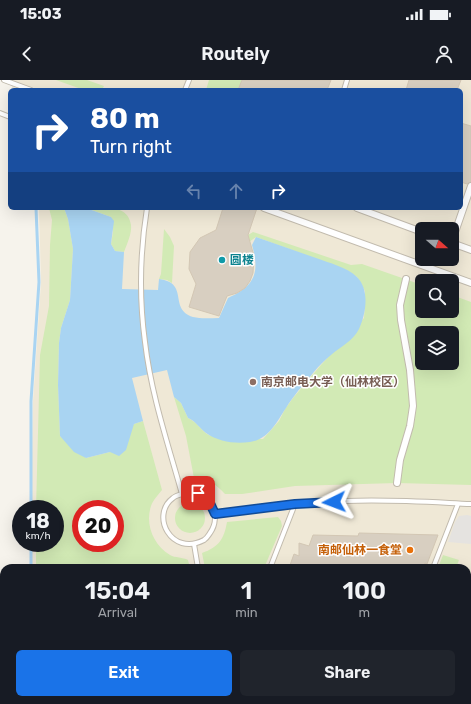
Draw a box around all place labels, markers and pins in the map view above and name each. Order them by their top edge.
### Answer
place label: 圆楼 [230,253,254,267]
marker: 圆楼 [217,255,227,265]
place label: 南京邮电大学（仙林校区） [261,375,405,389]
marker: 南京邮电大学（仙林校区） [248,377,258,387]
pin [181,476,215,510]
place label: 南邮仙林一食堂 [318,543,402,557]
marker: 南邮仙林一食堂 [405,545,415,555]

